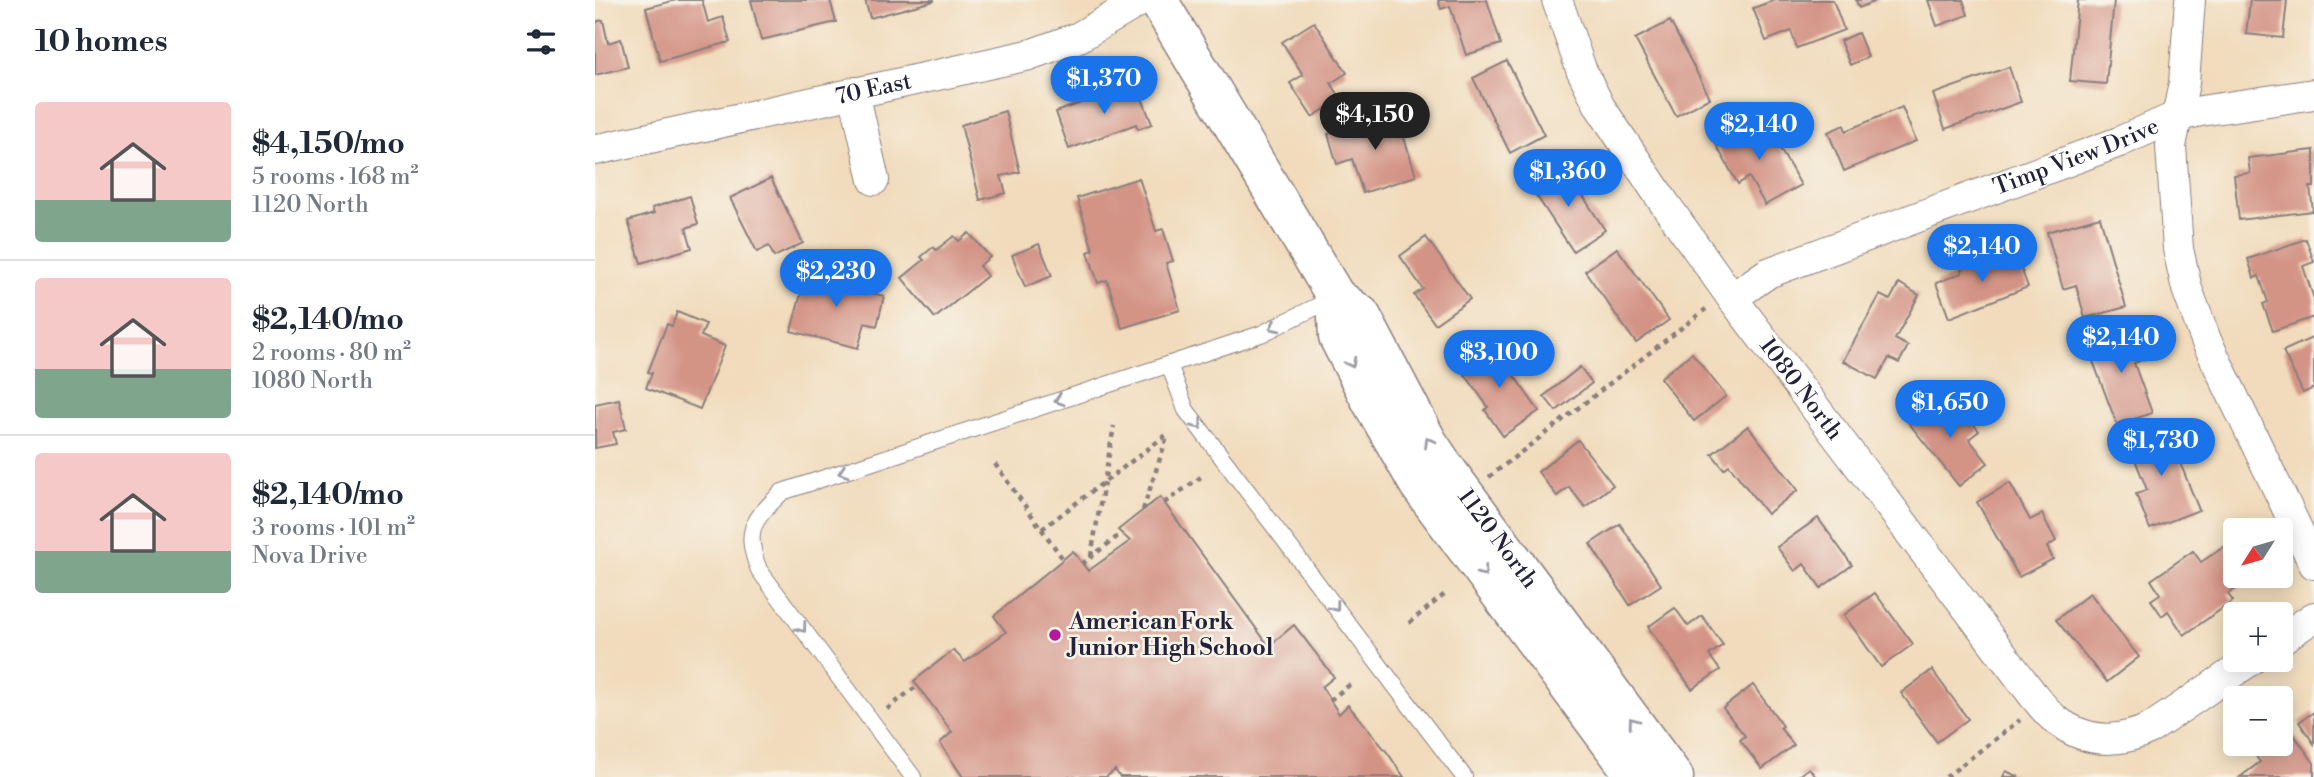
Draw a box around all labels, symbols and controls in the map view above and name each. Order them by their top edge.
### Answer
text: 10 homes [35,23,168,61]
icon: filters [522,23,560,61]
pin: $1,370 [1047,57,1161,116]
text: $1,370 [1067,65,1141,93]
street label: 70 East [833,67,914,111]
pin: $4,150 [1318,92,1432,152]
text: $4,150 [1336,101,1414,129]
pin: $2,140 [1702,102,1816,162]
text: $2,140 [1720,111,1798,139]
street label: Timp View Drive [1989,112,2163,202]
text: $4,150/mo [252,125,405,163]
icon: home [91,130,175,214]
pin: $1,360 [1511,150,1625,209]
text: $1,360 [1529,158,1607,186]
text: 5 rooms · 168 m² [252,163,419,191]
text: 1120 North [252,191,369,219]
pin: $2,140 [1925,224,2039,284]
text: $2,140 [1943,233,2021,261]
pin: $2,230 [779,250,893,309]
text: $2,230 [796,258,876,286]
text: $2,140/mo [252,301,404,339]
icon: home [91,306,175,390]
pin: $2,140 [2064,316,2178,375]
one-way arrow [1269,319,1281,333]
text: $2,140 [2082,324,2160,352]
pin: $3,100 [1442,330,1556,390]
street label: 1080 North [1753,332,1849,446]
text: 2 rooms · 80 m² [252,339,411,367]
text: $3,100 [1460,339,1538,367]
one-way arrow [1342,355,1356,368]
text: 1080 North [252,367,373,395]
pin: $1,650 [1893,380,2007,440]
text: $1,650 [1911,389,1989,417]
one-way arrow [1053,392,1066,406]
one-way arrow [1189,417,1202,430]
pin: $1,730 [2104,419,2218,478]
text: $1,730 [2123,427,2199,455]
one-way arrow [1425,437,1438,450]
one-way arrow [837,463,849,478]
text: $2,140/mo [252,476,404,514]
icon: home [91,481,175,565]
street label: 1120 North [1452,484,1544,594]
text: 3 rooms · 101 m² [252,514,415,542]
north arrow [2223,518,2293,588]
map controls [2223,518,2293,756]
text: Nova Drive [252,542,368,570]
one-way arrow [1475,564,1487,576]
one-way arrow [1327,599,1339,611]
button: + [2223,602,2293,672]
place label: American Fork Junior High School [1066,608,1274,662]
one-way arrow [794,620,806,633]
marker: American Fork Junior High School [1047,627,1063,643]
button: − [2223,686,2293,756]
one-way arrow [1629,717,1641,730]

